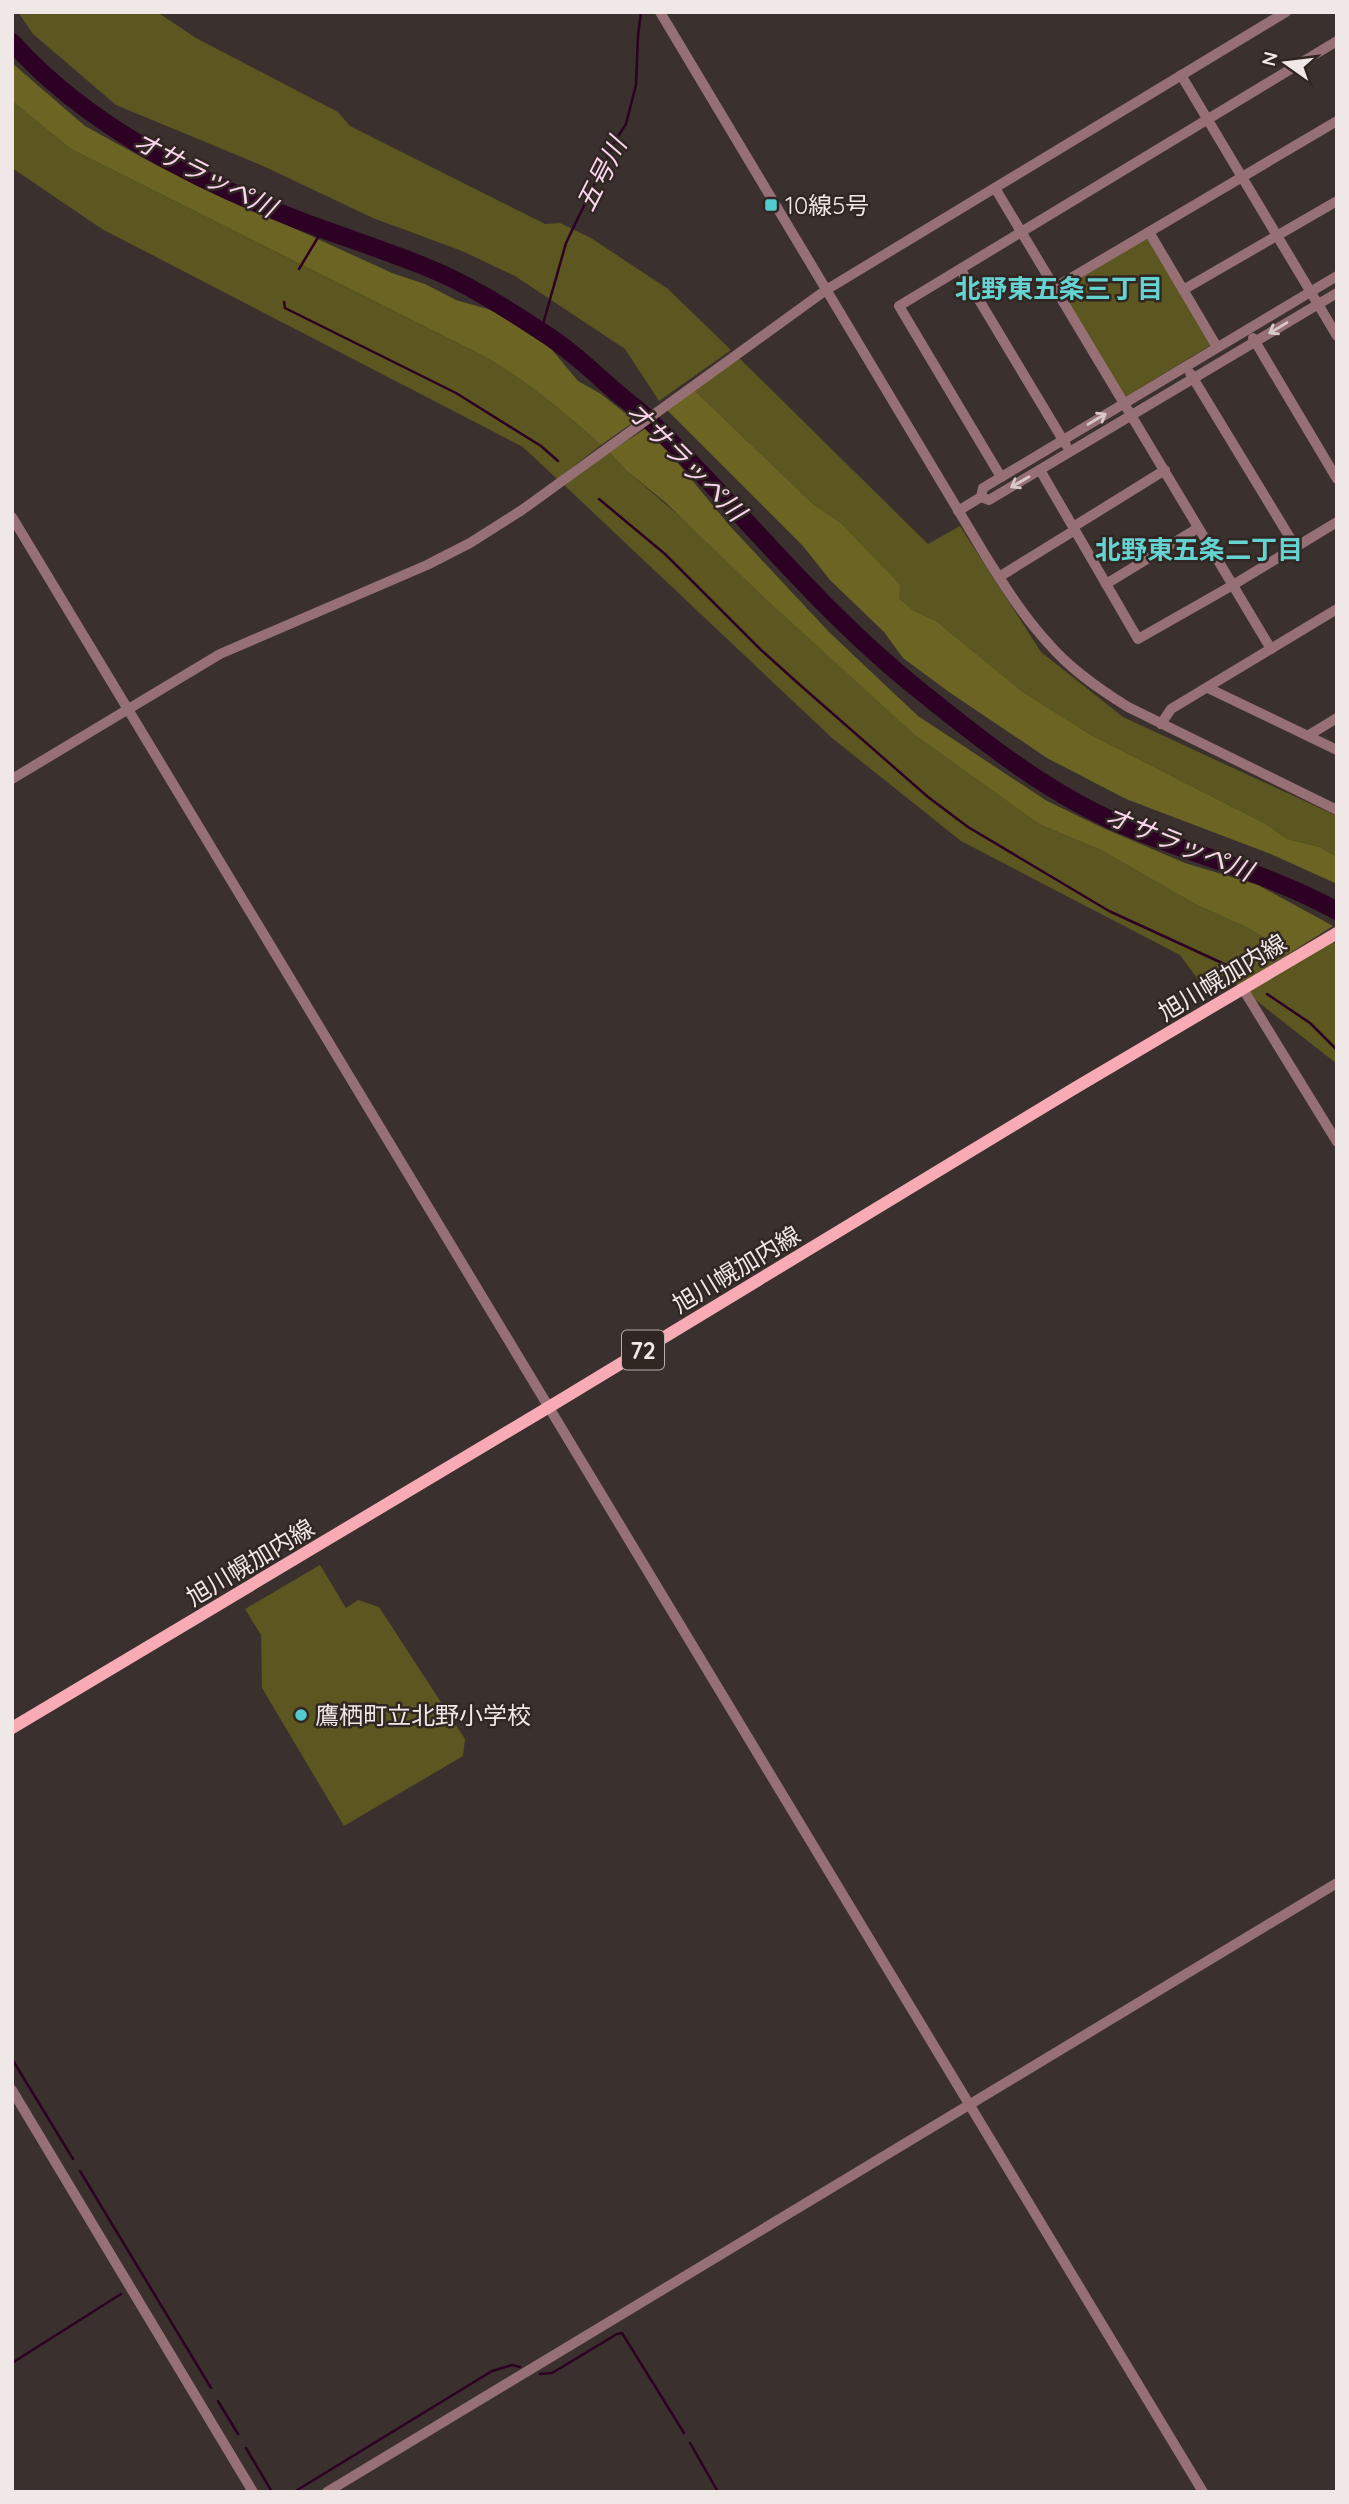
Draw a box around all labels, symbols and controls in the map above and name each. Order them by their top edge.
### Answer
north arrow [1251,28,1321,98]
text: N [1256,49,1283,69]
water label: オサラッペ川 [128,124,285,225]
water label: 五号川 [569,129,635,216]
place label: 10線5号 [785,190,869,220]
marker: 10線5号 [763,197,779,213]
district label: 北野東五条三丁目 [955,272,1163,305]
one-way arrow [1269,321,1289,335]
water label: オサラッペ川 [619,394,755,530]
one-way arrow [1086,412,1106,426]
one-way arrow [1010,475,1030,489]
district label: 北野東五条二丁目 [1095,533,1303,566]
water label: オサラッペ川 [1100,798,1260,889]
street label: 旭川幌加内線 [1153,927,1291,1027]
street label: 旭川幌加内線 [667,1219,805,1319]
road number: 72 [622,1330,664,1370]
street label: 旭川幌加内線 [181,1512,319,1612]
place label: 鷹栖町立北野小学校 [315,1700,531,1730]
marker: 鷹栖町立北野小学校 [293,1707,309,1723]

